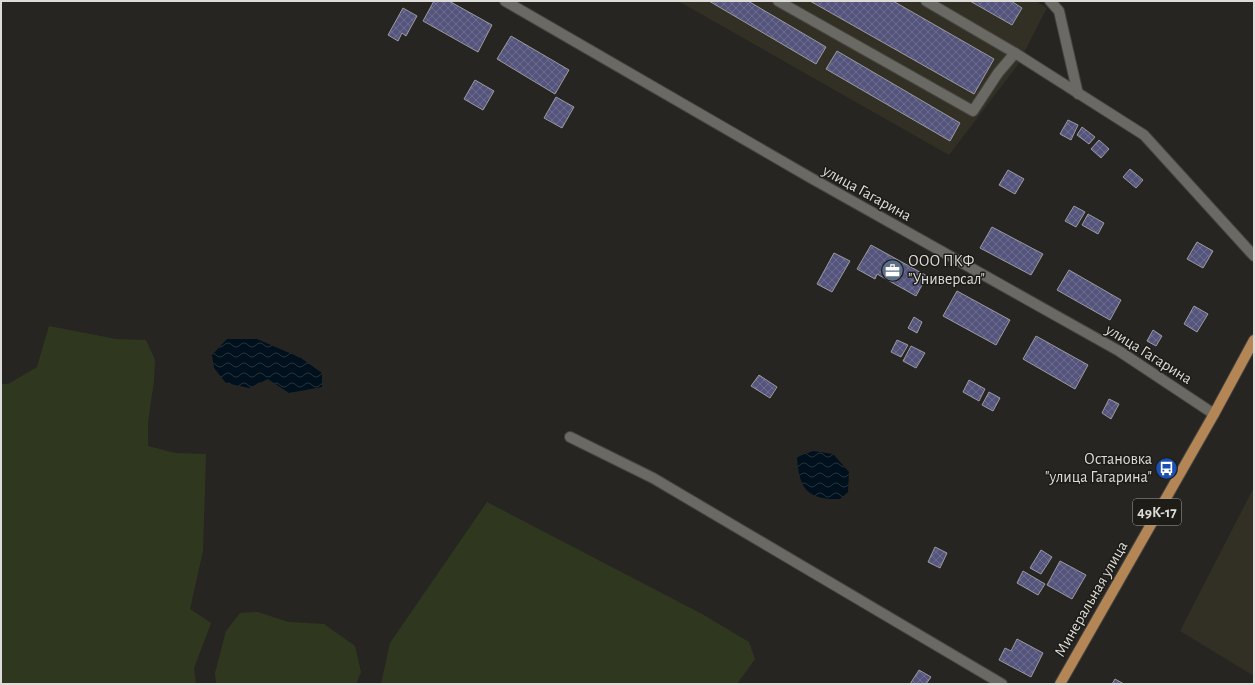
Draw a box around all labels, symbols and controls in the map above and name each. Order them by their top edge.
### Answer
street label: улица Гагарина [819,162,914,225]
place label: ООО ПКФ "Универсал" [908,253,985,287]
office icon: ООО ПКФ "Универсал" [880,257,906,283]
street label: улица Гагарина [1102,321,1195,388]
place label: Остановка "улица Гагарина" [1045,451,1152,486]
bus stop icon: Остановка "улица Гагарина" [1154,455,1180,481]
road number: 49К-17 [1133,499,1181,525]
street label: Минеральная улица [1051,539,1131,660]

